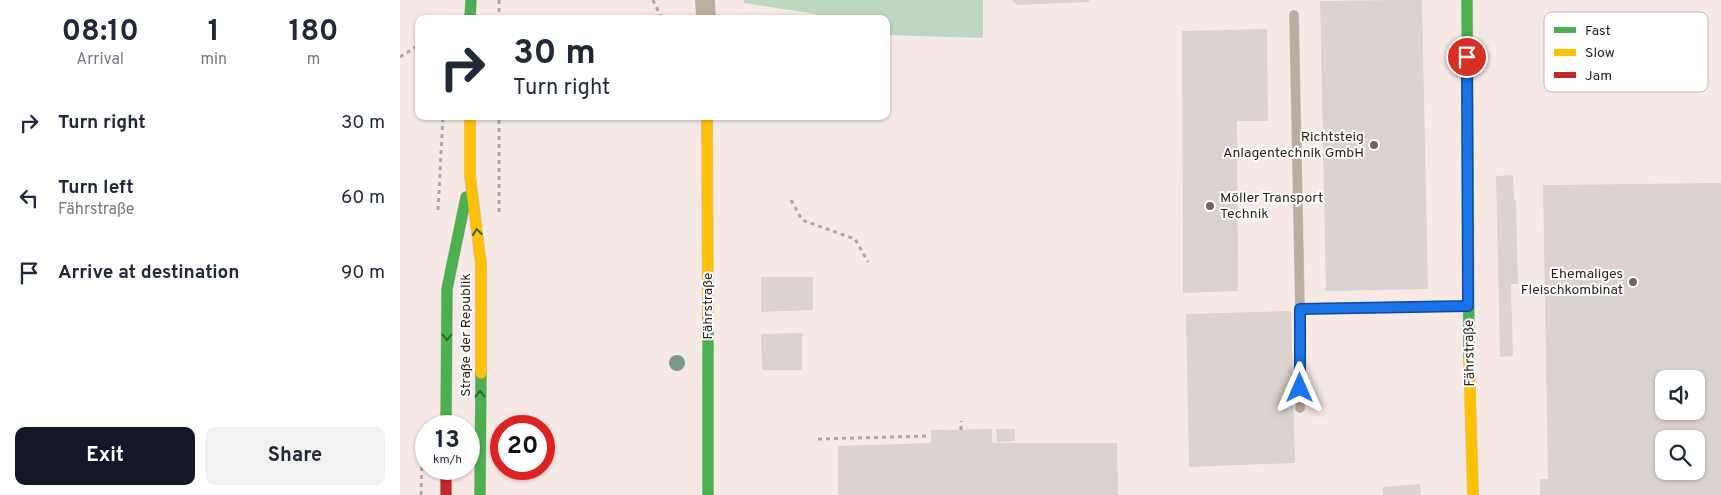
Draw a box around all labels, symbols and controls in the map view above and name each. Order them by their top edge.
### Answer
legend [1544,12,1708,92]
text: 08:10 [61,14,139,51]
text: 1 [208,14,220,51]
text: 180 [288,14,339,51]
text: Fast [1585,23,1611,40]
text: 30 m [513,32,596,76]
icon: right [430,35,495,100]
pin [1446,36,1488,78]
icon: arrive [1453,43,1481,71]
text: Slow [1585,45,1615,62]
text: Arrival [76,50,124,70]
text: min [200,50,227,70]
text: m [307,50,320,70]
text: Jam [1585,68,1612,85]
text: Turn right [513,75,610,102]
icon: right [15,109,43,137]
text: Turn right [58,111,146,135]
text: 30 m [341,111,385,135]
place label: Richtsteig Anlagentechnik GmbH [1223,129,1364,162]
marker: Richtsteig Anlagentechnik GmbH [1368,139,1380,151]
text: Turn left [58,176,134,200]
icon: left [15,184,43,212]
text: 60 m [341,186,385,210]
place label: Möller Transport Technik [1220,190,1323,223]
text: Fährstraße [58,200,134,220]
marker: Möller Transport Technik [1204,200,1216,212]
one-way arrow [472,227,483,235]
icon: arrive [15,259,43,287]
text: Arrive at destination [58,261,239,285]
text: 90 m [341,261,385,285]
place label: Ehemaliges Fleischkombinat [1521,266,1623,299]
street label: Straße der Republik [458,273,475,397]
street label: Fährstraße [700,273,717,339]
marker: Ehemaliges Fleischkombinat [1627,276,1639,288]
street label: Fährstraße [1461,319,1479,387]
one-way arrow [442,334,452,342]
position arrow [1273,361,1325,413]
map controls [1655,370,1705,480]
button: sound [1655,370,1705,420]
one-way arrow [475,390,486,398]
speed limit sign: 20 [490,415,555,480]
text: 13 [435,425,460,457]
button: Exit [15,427,195,485]
button: Share [205,427,385,485]
button: search [1655,430,1705,480]
text: km/h [433,452,462,468]

